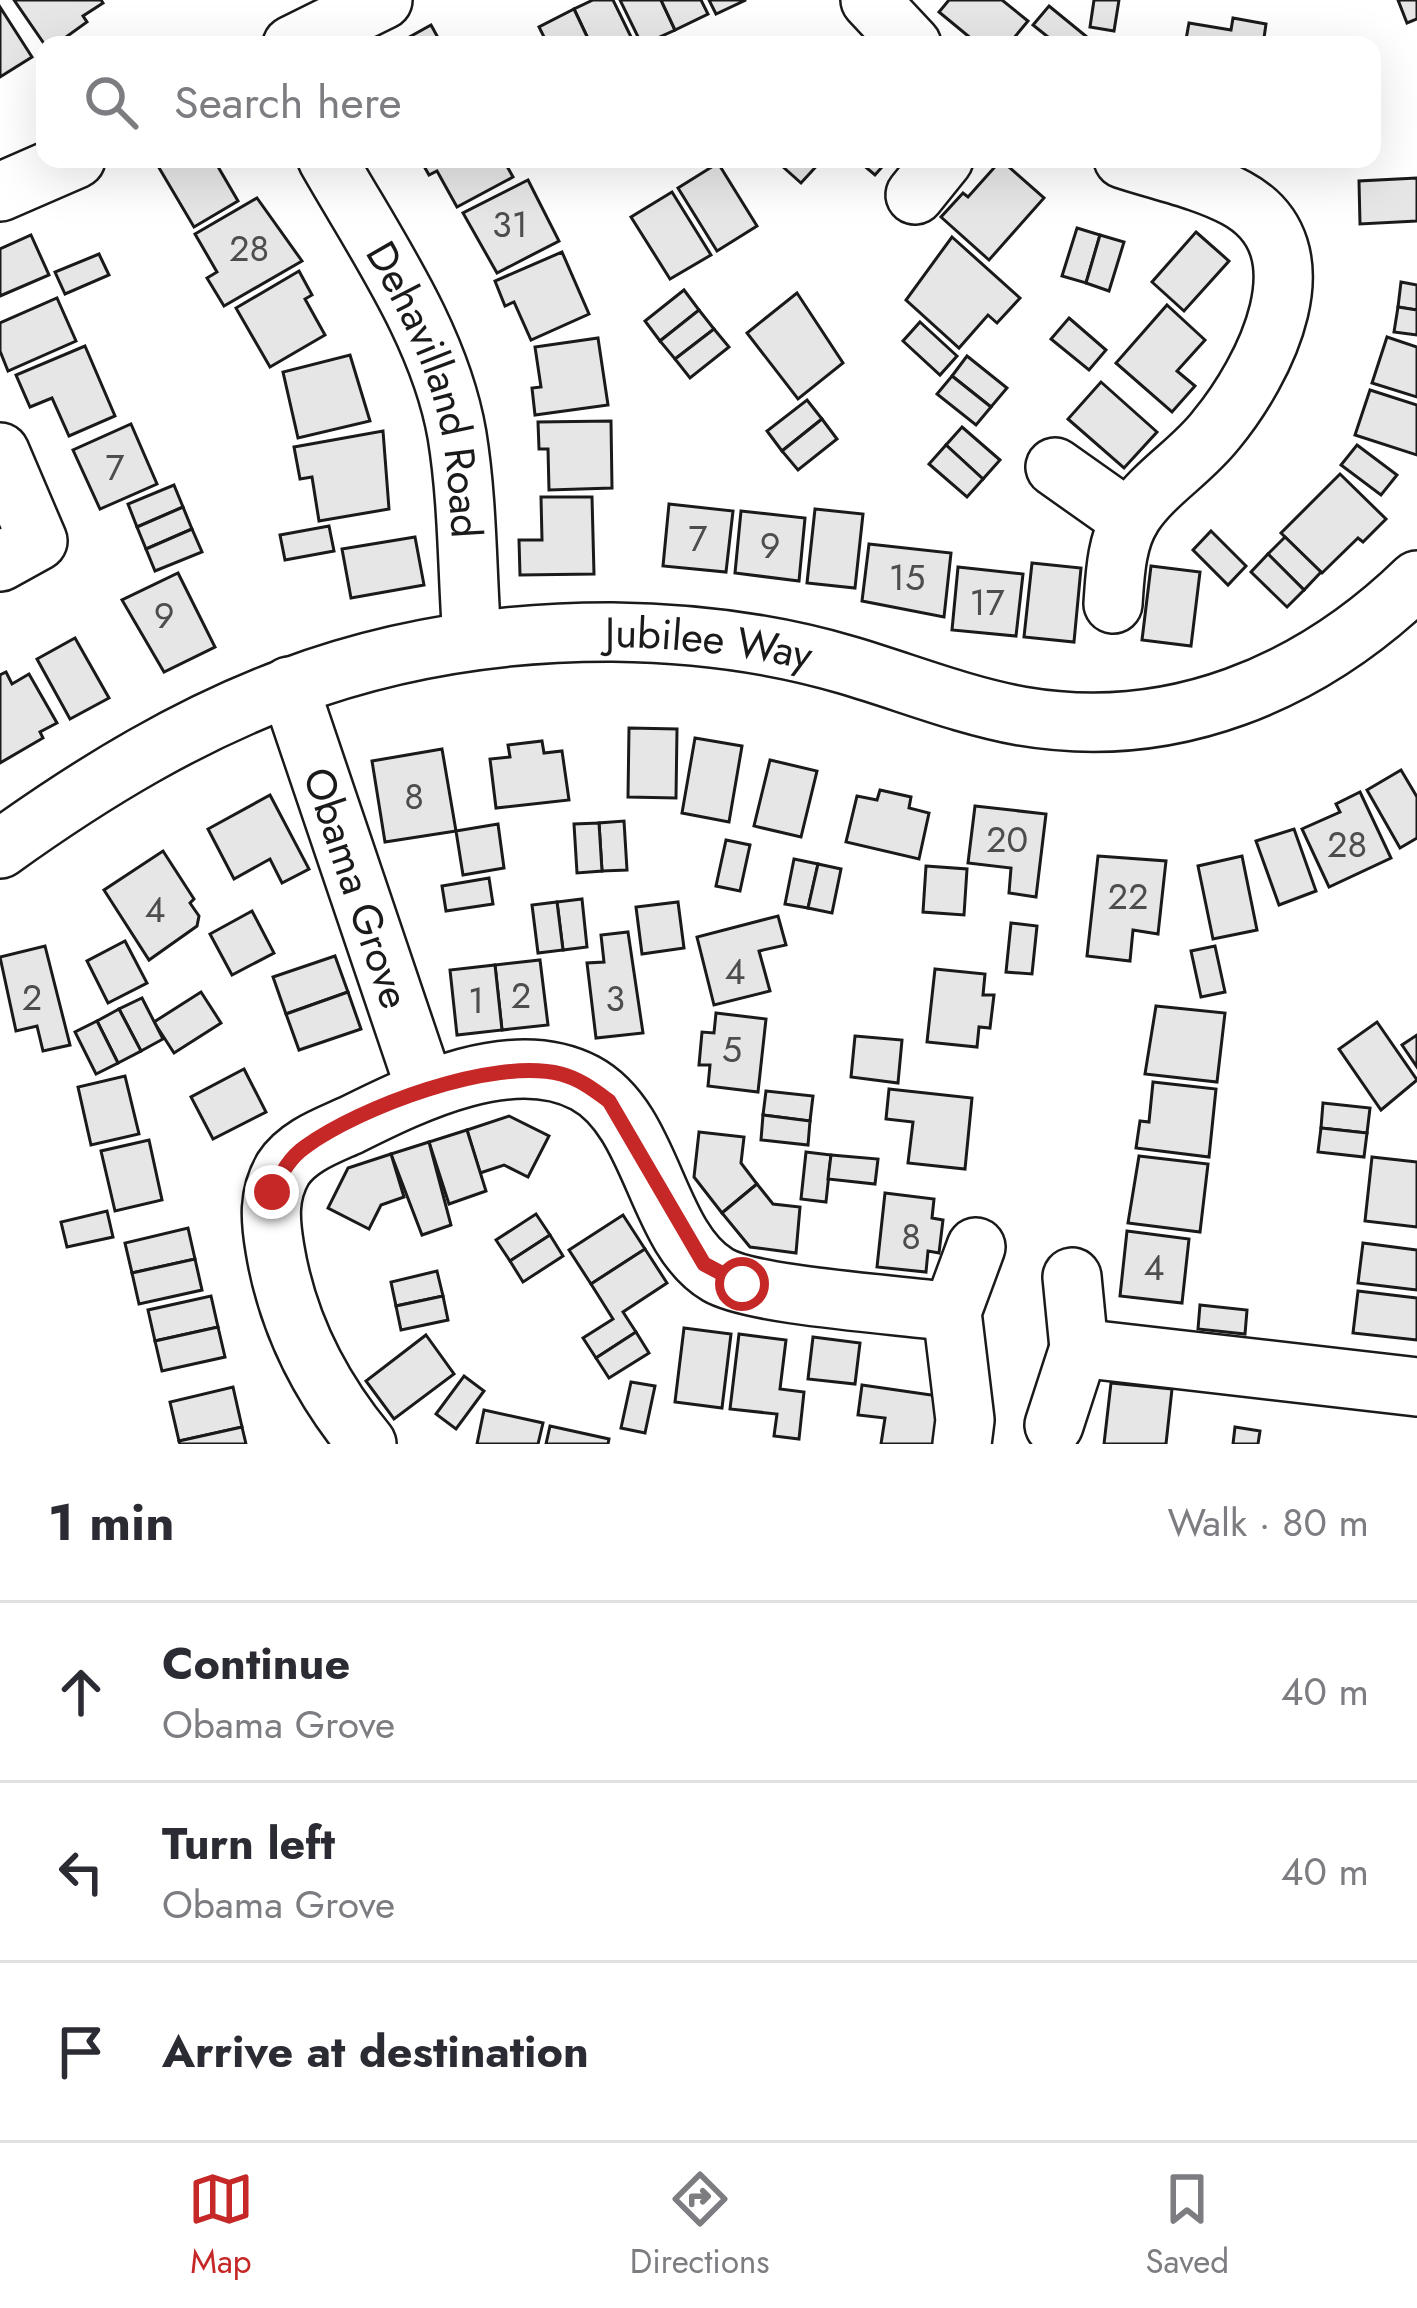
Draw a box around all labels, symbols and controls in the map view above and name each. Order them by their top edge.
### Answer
search box [36,36,1381,168]
icon: search [78,69,144,135]
text: Search here [174,70,402,135]
house number: 31 [492,198,528,250]
house number: 28 [229,222,269,274]
street label: Dehavilland Road [351,230,497,540]
house number: 7 [106,441,125,493]
house number: 7 [689,512,708,564]
house number: 9 [760,519,780,571]
house number: 15 [889,551,925,603]
house number: 17 [969,576,1005,628]
house number: 9 [154,589,174,641]
street label: Jubilee Way [600,601,819,685]
street label: Obama Grove [288,759,426,1016]
house number: 8 [404,770,424,822]
house number: 20 [986,813,1028,865]
house number: 28 [1327,818,1367,870]
house number: 22 [1108,870,1148,922]
house number: 4 [145,883,166,935]
house number: 4 [725,945,746,997]
house number: 2 [511,969,531,1021]
house number: 2 [22,971,42,1023]
house number: 3 [605,972,625,1024]
house number: 1 [468,974,484,1026]
house number: 5 [722,1023,742,1075]
route end [245,1165,299,1219]
house number: 8 [901,1210,921,1262]
house number: 4 [1144,1241,1165,1293]
route start [715,1257,769,1311]
text: 1 min [48,1485,174,1559]
text: Walk · 80 m [1167,1494,1369,1551]
text: Continue [162,1631,350,1696]
icon: ahead [48,1659,114,1725]
text: 40 m [1281,1663,1369,1720]
text: Obama Grove [162,1696,395,1753]
text: Turn left [162,1811,335,1876]
icon: left [48,1839,114,1905]
text: 40 m [1281,1843,1369,1900]
text: Obama Grove [162,1876,395,1933]
icon: arrive [48,2019,114,2085]
text: Arrive at destination [162,2019,589,2084]
tab: Map [188,2166,254,2285]
tab: Directions [630,2166,770,2285]
tab: Saved [1145,2166,1229,2285]

